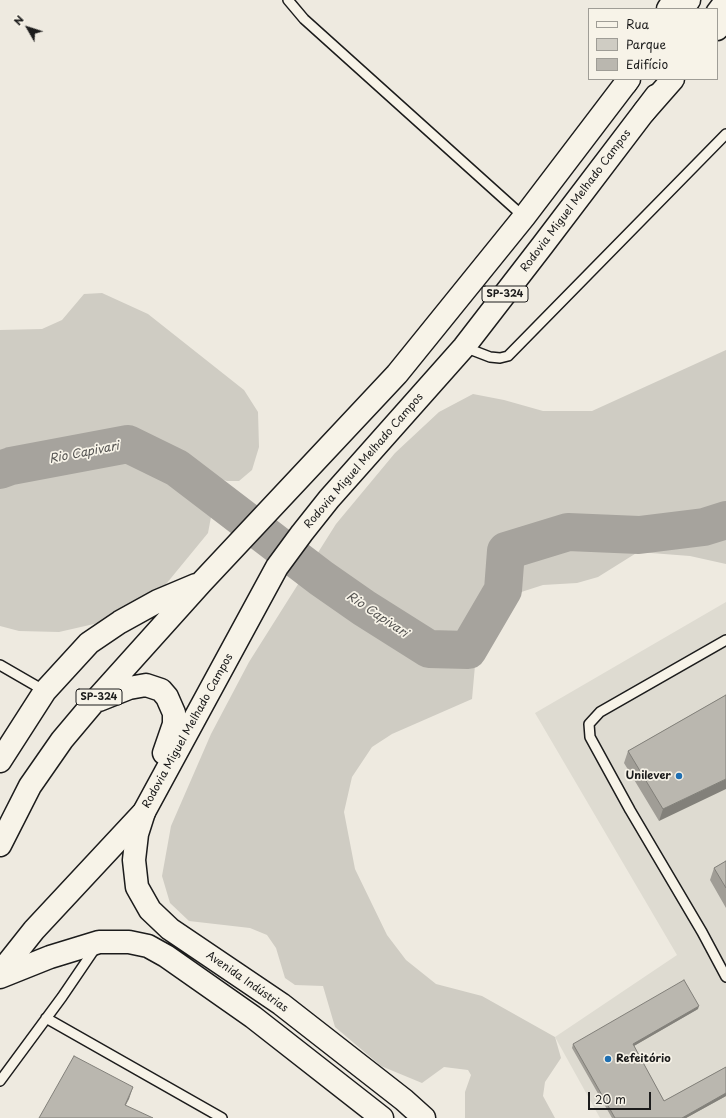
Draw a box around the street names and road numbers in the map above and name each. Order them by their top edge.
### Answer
street label: Rodovia Miguel Melhado Campos [518,127,634,275]
road number: SP-324 [482,286,528,302]
street label: Rodovia Miguel Melhado Campos [302,391,426,531]
street label: Rodovia Miguel Melhado Campos [140,651,236,811]
road number: SP-324 [76,689,122,705]
street label: Avenida Indústrias [204,949,290,1015]

